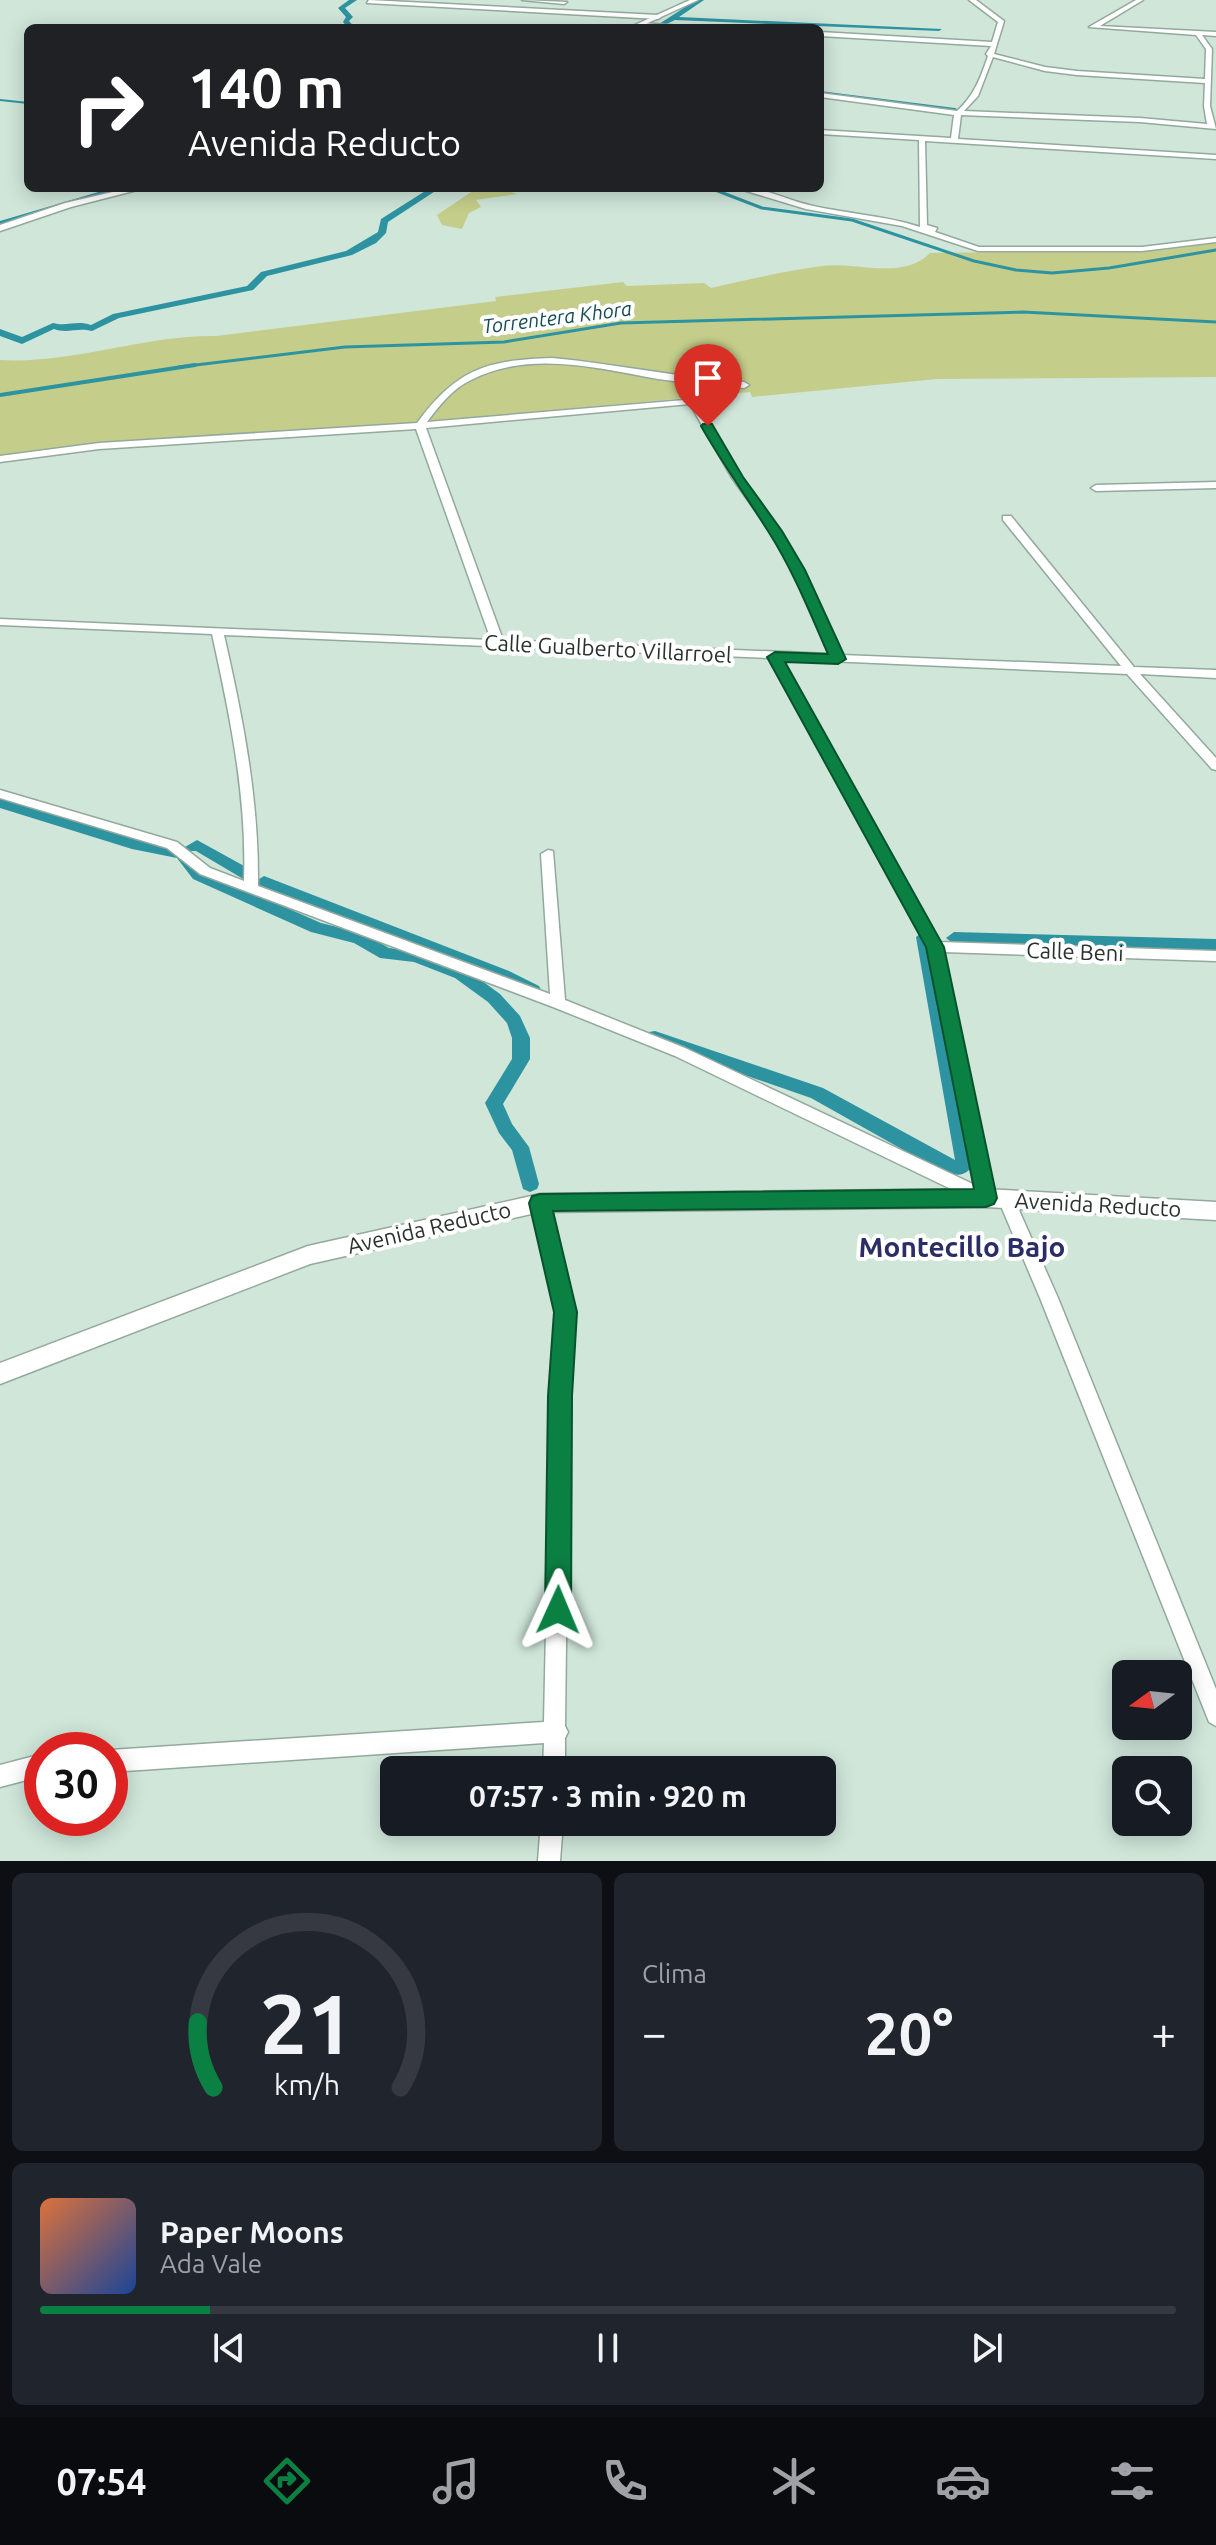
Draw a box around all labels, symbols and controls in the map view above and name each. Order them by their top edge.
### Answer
icon: right [56,56,160,160]
text: 140 m [188,56,344,119]
text: Avenida Reducto [188,122,461,163]
water label: Torrentera Khora [481,296,633,338]
pin [674,344,742,426]
icon: arrive [686,356,730,400]
street label: Calle Gualberto Villarroel [484,629,733,667]
street label: Calle Beni [1026,937,1124,965]
street label: Avenida Reducto [1014,1187,1182,1221]
street label: Avenida Reducto [345,1196,513,1258]
district label: Montecillo Bajo [859,1231,1065,1262]
position arrow [516,1568,600,1652]
north arrow [1112,1660,1192,1740]
map controls [1112,1660,1192,1836]
speed limit sign: 30 [24,1732,128,1836]
button: search [1112,1756,1192,1836]
text: 07:57 · 3 min · 920 m [469,1779,747,1813]
text: Clima [642,1959,707,1988]
text: 21 [260,1976,354,2070]
text: 20° [865,1999,953,2066]
text: − [642,2008,667,2057]
text: + [1151,2008,1176,2057]
text: km/h [274,2068,340,2100]
text: Paper Moons [160,2215,344,2249]
text: Ada Vale [160,2249,262,2278]
icon: previous [207,2326,251,2370]
icon: pause [586,2326,630,2370]
icon: next [965,2326,1009,2370]
icon: directions [259,2453,315,2509]
icon: music [428,2453,484,2509]
icon: phone [597,2453,653,2509]
icon: climate [766,2453,822,2509]
icon: car [935,2453,991,2509]
icon: filters [1104,2453,1160,2509]
text: 07:54 [56,2461,147,2502]

